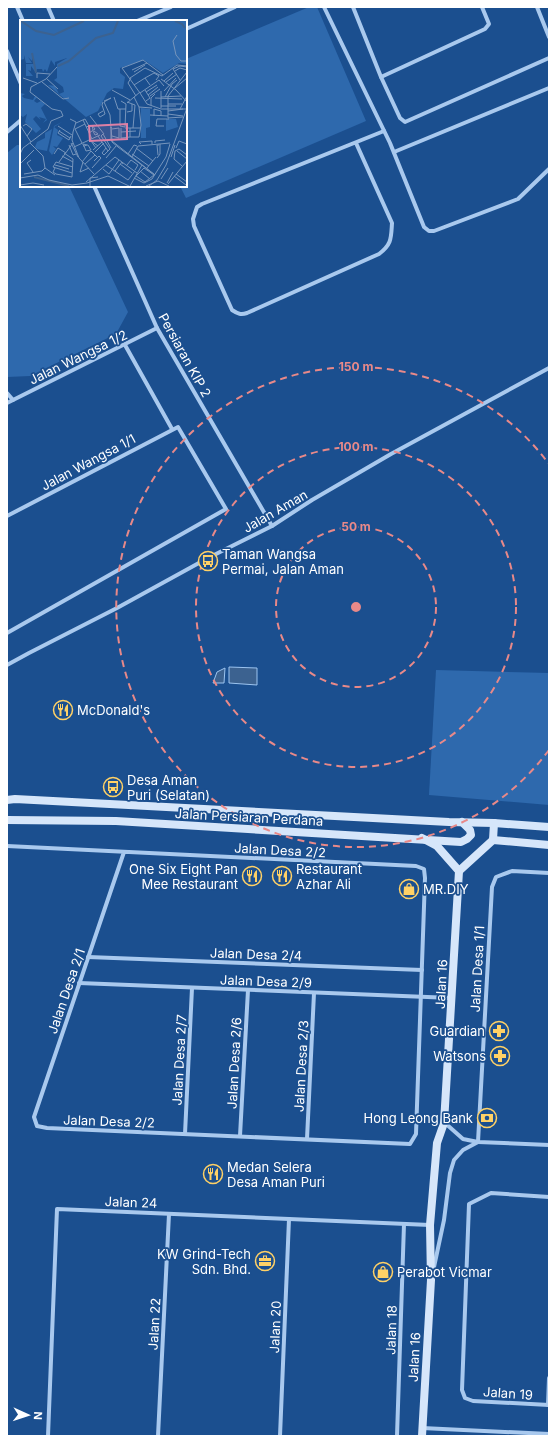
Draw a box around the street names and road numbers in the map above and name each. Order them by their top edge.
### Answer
street label: Persiaran KIP 2 [155,310,215,400]
street label: Jalan Wangsa 1/2 [26,326,130,388]
street label: Jalan Wangsa 1/1 [38,430,138,494]
street label: Jalan Aman [240,486,310,536]
street label: Jalan Persiaran Perdana [174,805,324,829]
street label: Jalan Desa 2/2 [234,840,326,860]
street label: Jalan Desa 1/1 [467,925,487,1013]
street label: Jalan Desa 2/4 [210,944,302,964]
street label: Jalan Desa 2/1 [44,946,88,1036]
street label: Jalan 16 [432,959,450,1009]
street label: Jalan Desa 2/9 [220,971,312,991]
street label: Jalan Desa 2/7 [169,1014,189,1106]
street label: Jalan Desa 2/6 [224,1017,244,1109]
street label: Jalan Desa 2/3 [291,1020,311,1112]
street label: Jalan Desa 2/2 [63,1111,155,1131]
street label: Jalan 24 [104,1193,158,1211]
street label: Jalan 22 [145,1297,163,1351]
street label: Jalan 20 [266,1300,284,1354]
street label: Jalan 18 [382,1305,400,1355]
street label: Jalan 16 [405,1332,423,1382]
street label: Jalan 19 [483,1383,533,1403]

